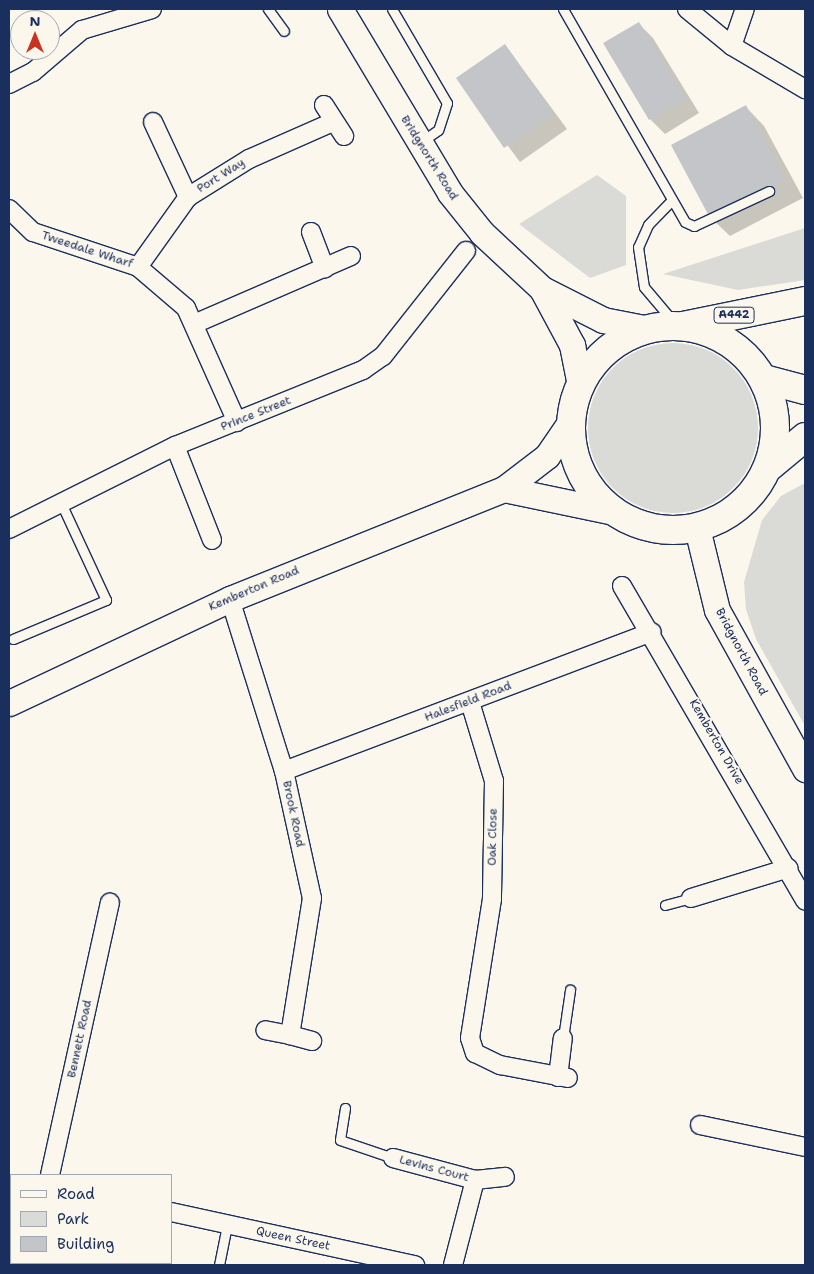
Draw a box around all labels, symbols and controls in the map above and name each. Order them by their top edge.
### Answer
north arrow [10,10,60,60]
text: N [29,12,41,30]
street label: Bridgnorth Road [397,113,461,203]
street label: Port Way [194,156,248,196]
street label: Tweedale Wharf [40,228,134,272]
road number: A442 [713,306,755,324]
street label: Prince Street [219,393,293,435]
street label: Kemberton Road [207,563,301,615]
street label: Bridgnorth Road [712,606,770,698]
street label: Halesfield Road [423,679,513,725]
street label: Kemberton Drive [686,697,746,787]
street label: Brook Road [279,779,307,849]
street label: Oak Close [485,808,501,866]
street label: Bennett Road [65,999,95,1079]
street label: Levins Court [398,1153,470,1185]
legend [10,1174,172,1264]
text: Road [57,1184,95,1204]
text: Park [57,1209,89,1229]
street label: Queen Street [255,1224,331,1254]
text: Building [57,1234,114,1254]

